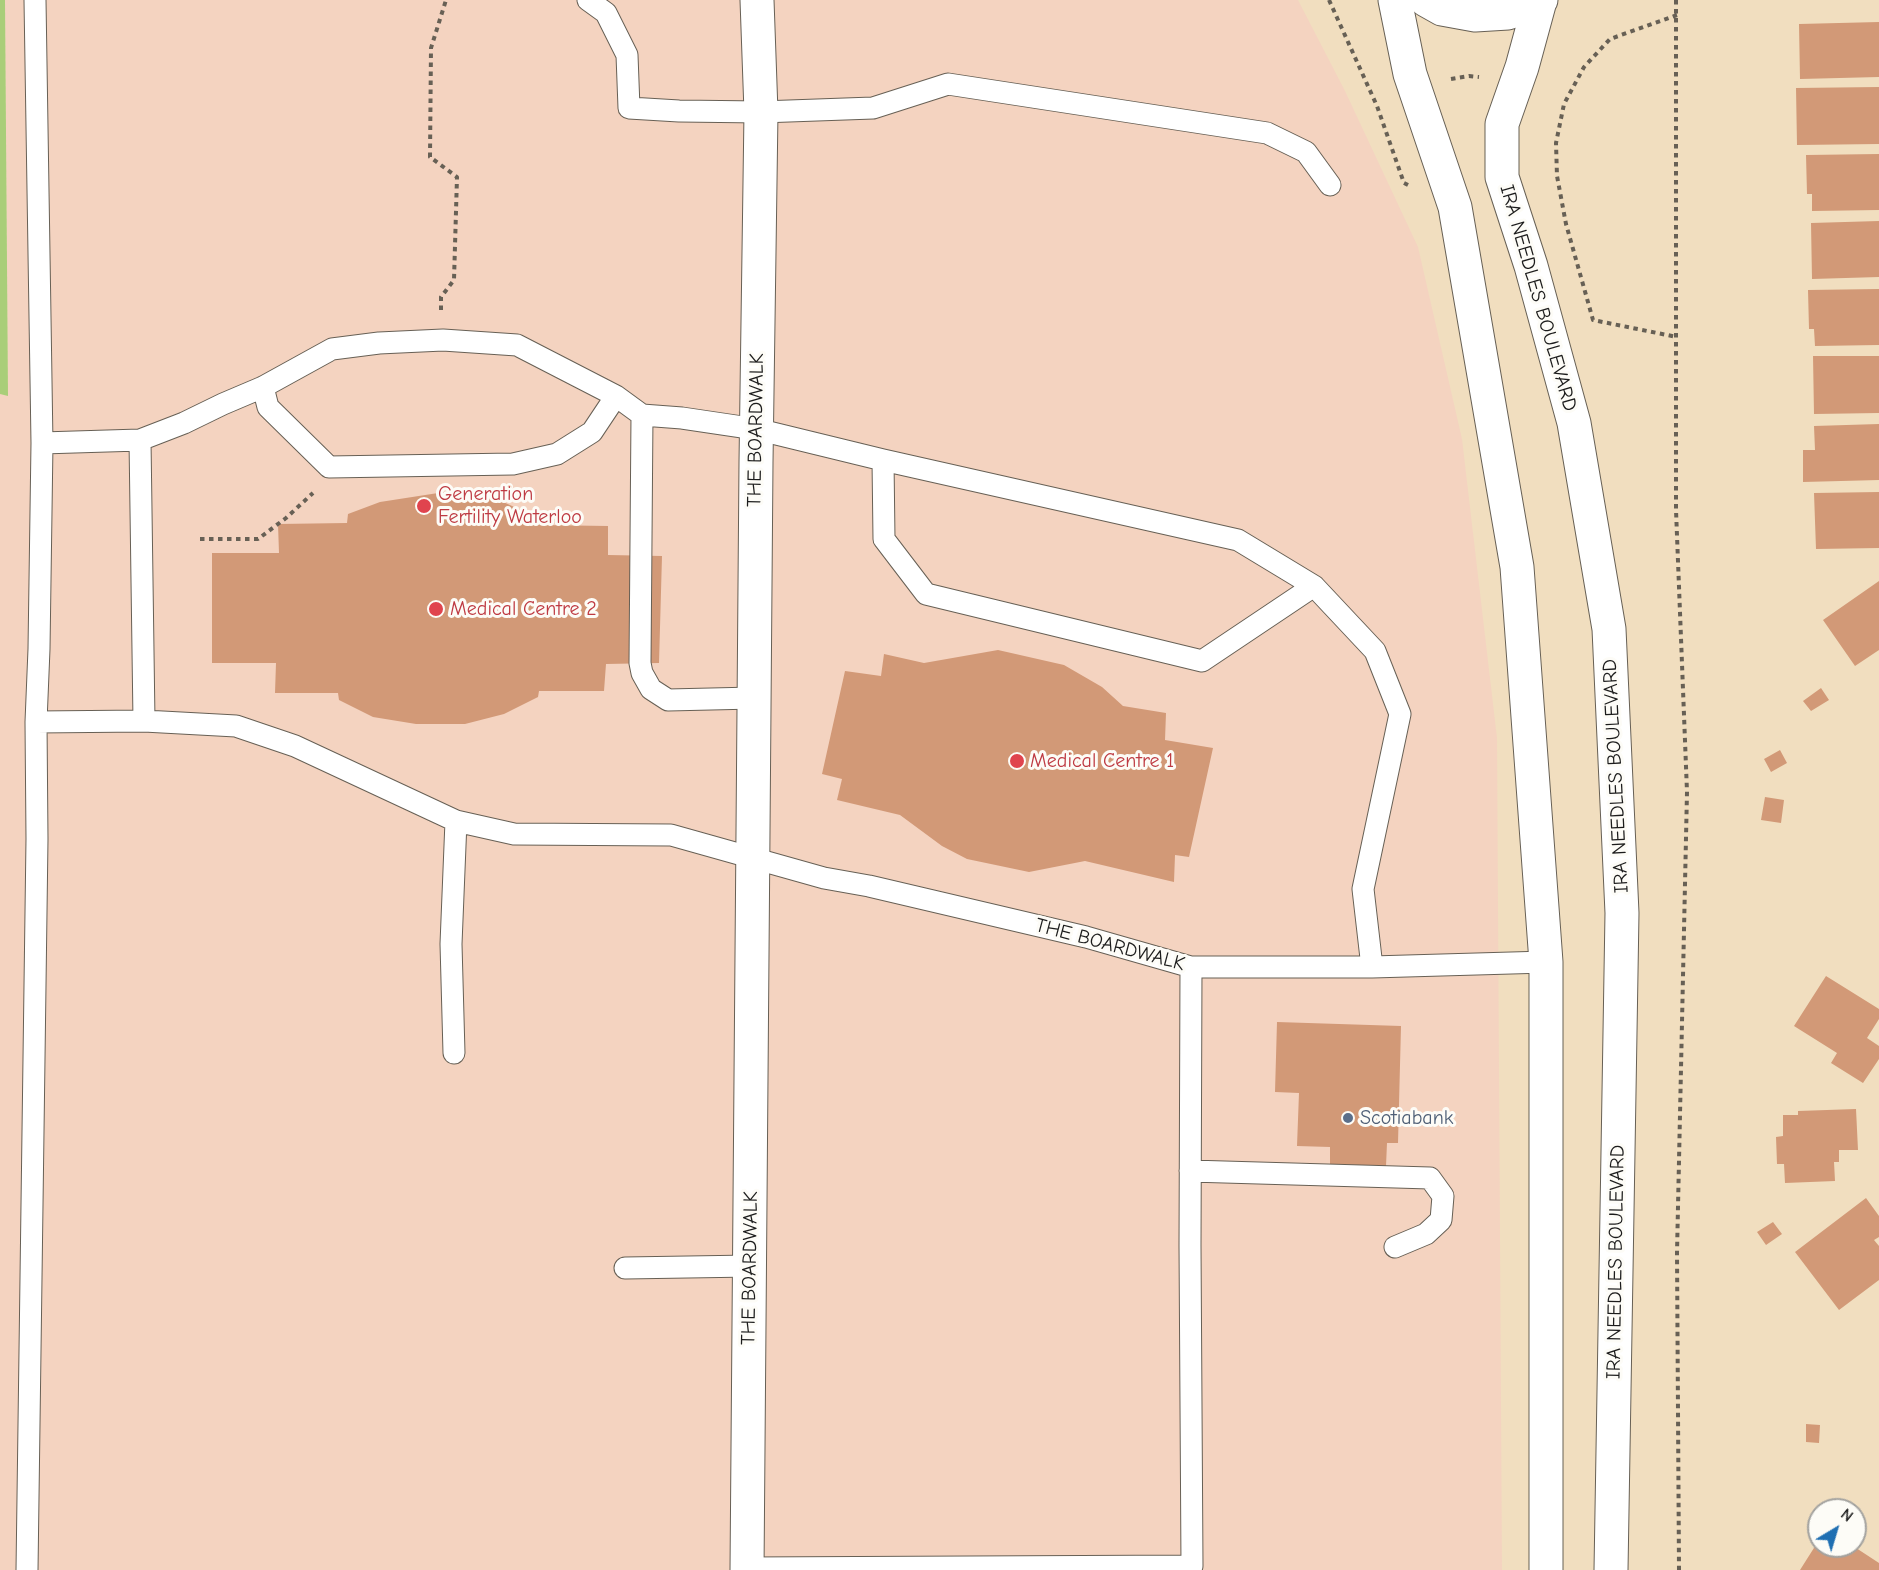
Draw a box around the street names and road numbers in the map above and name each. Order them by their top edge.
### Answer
street label: IRA NEEDLES BOULEVARD [1494,182,1582,414]
street label: THE BOARDWALK [743,353,769,507]
street label: IRA NEEDLES BOULEVARD [1598,658,1634,894]
street label: THE BOARDWALK [1033,914,1187,976]
street label: IRA NEEDLES BOULEVARD [1602,1145,1630,1379]
street label: THE BOARDWALK [737,1191,763,1345]

